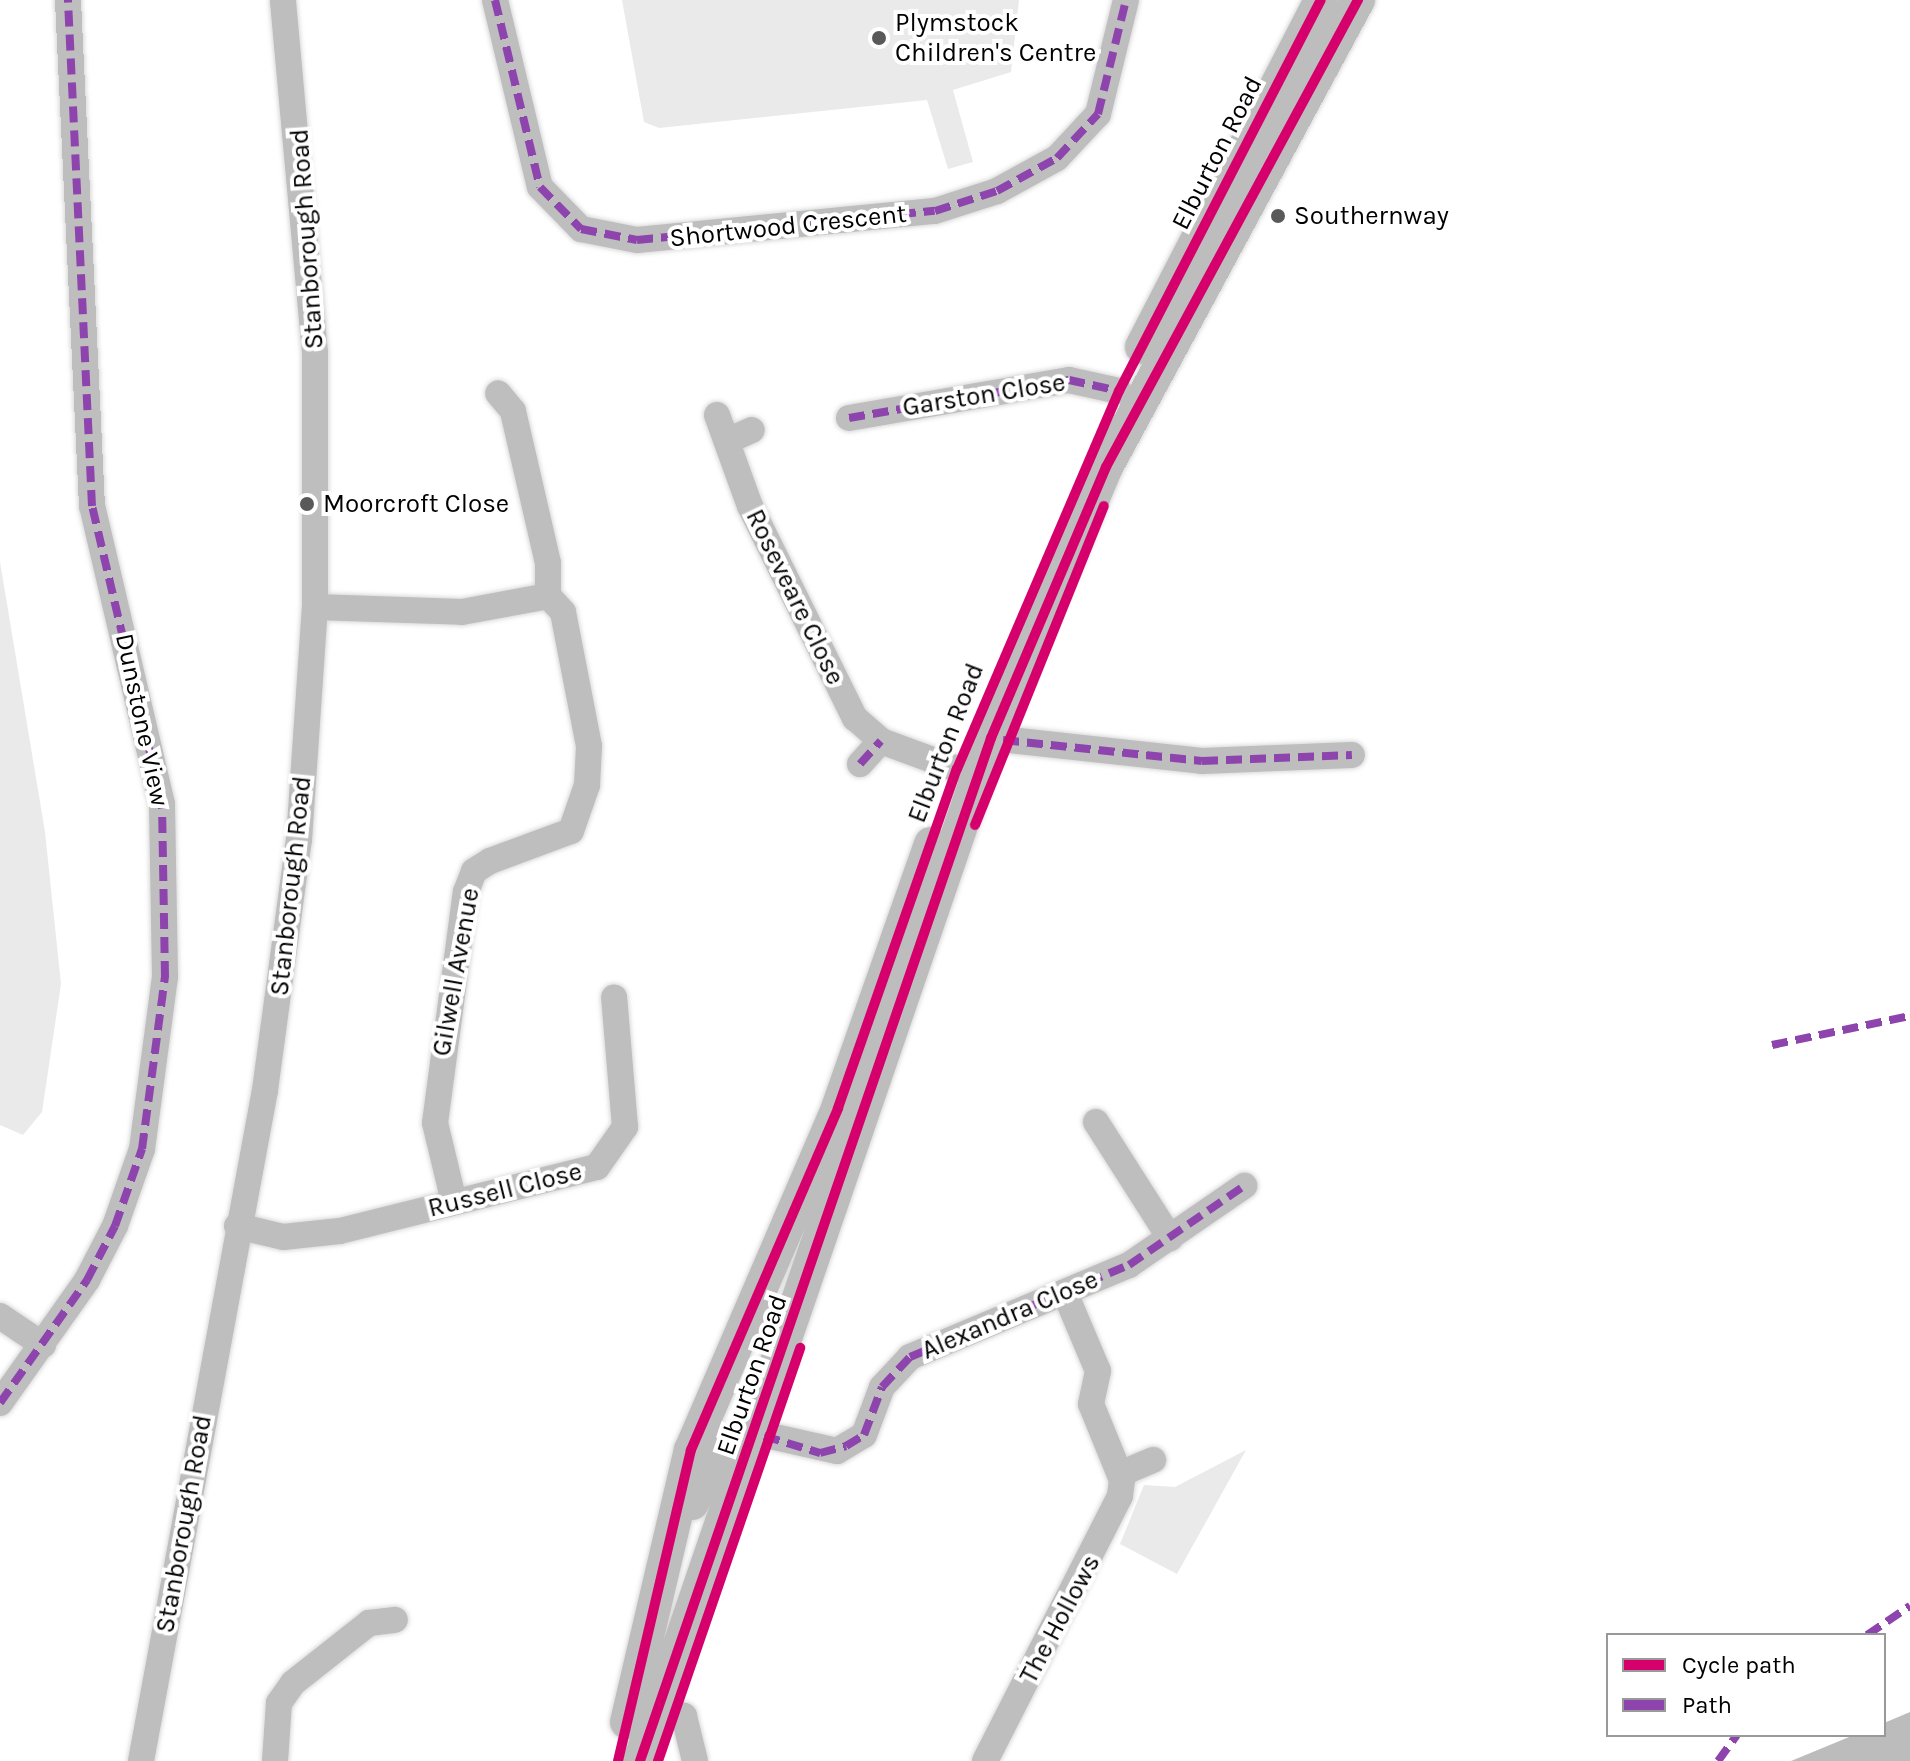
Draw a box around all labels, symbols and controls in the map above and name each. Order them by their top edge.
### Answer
place label: Plymstock Children's Centre [895,7,1096,68]
marker: Plymstock Children's Centre [870,29,888,47]
street label: Elburton Road [1165,71,1269,235]
street label: Stanborough Road [284,128,330,350]
street label: Shortwood Crescent [668,198,908,254]
place label: Southernway [1294,200,1449,232]
marker: Southernway [1269,207,1287,225]
street label: Garston Close [900,367,1068,423]
place label: Moorcroft Close [323,488,509,520]
marker: Moorcroft Close [298,495,316,513]
street label: Roseveare Close [739,504,851,690]
street label: Dunstone View [108,631,176,809]
street label: Elburton Road [901,659,991,827]
street label: Stanborough Road [264,775,318,997]
street label: Gilwell Avenue [426,885,486,1059]
street label: Russell Close [425,1156,585,1224]
street label: Alexandra Close [917,1264,1103,1366]
street label: Elburton Road [710,1290,794,1460]
street label: Stanborough Road [149,1413,219,1635]
street label: The Hollows [1013,1549,1107,1689]
legend [1606,1633,1886,1737]
text: Cycle path [1682,1651,1796,1679]
text: Path [1682,1691,1732,1719]

